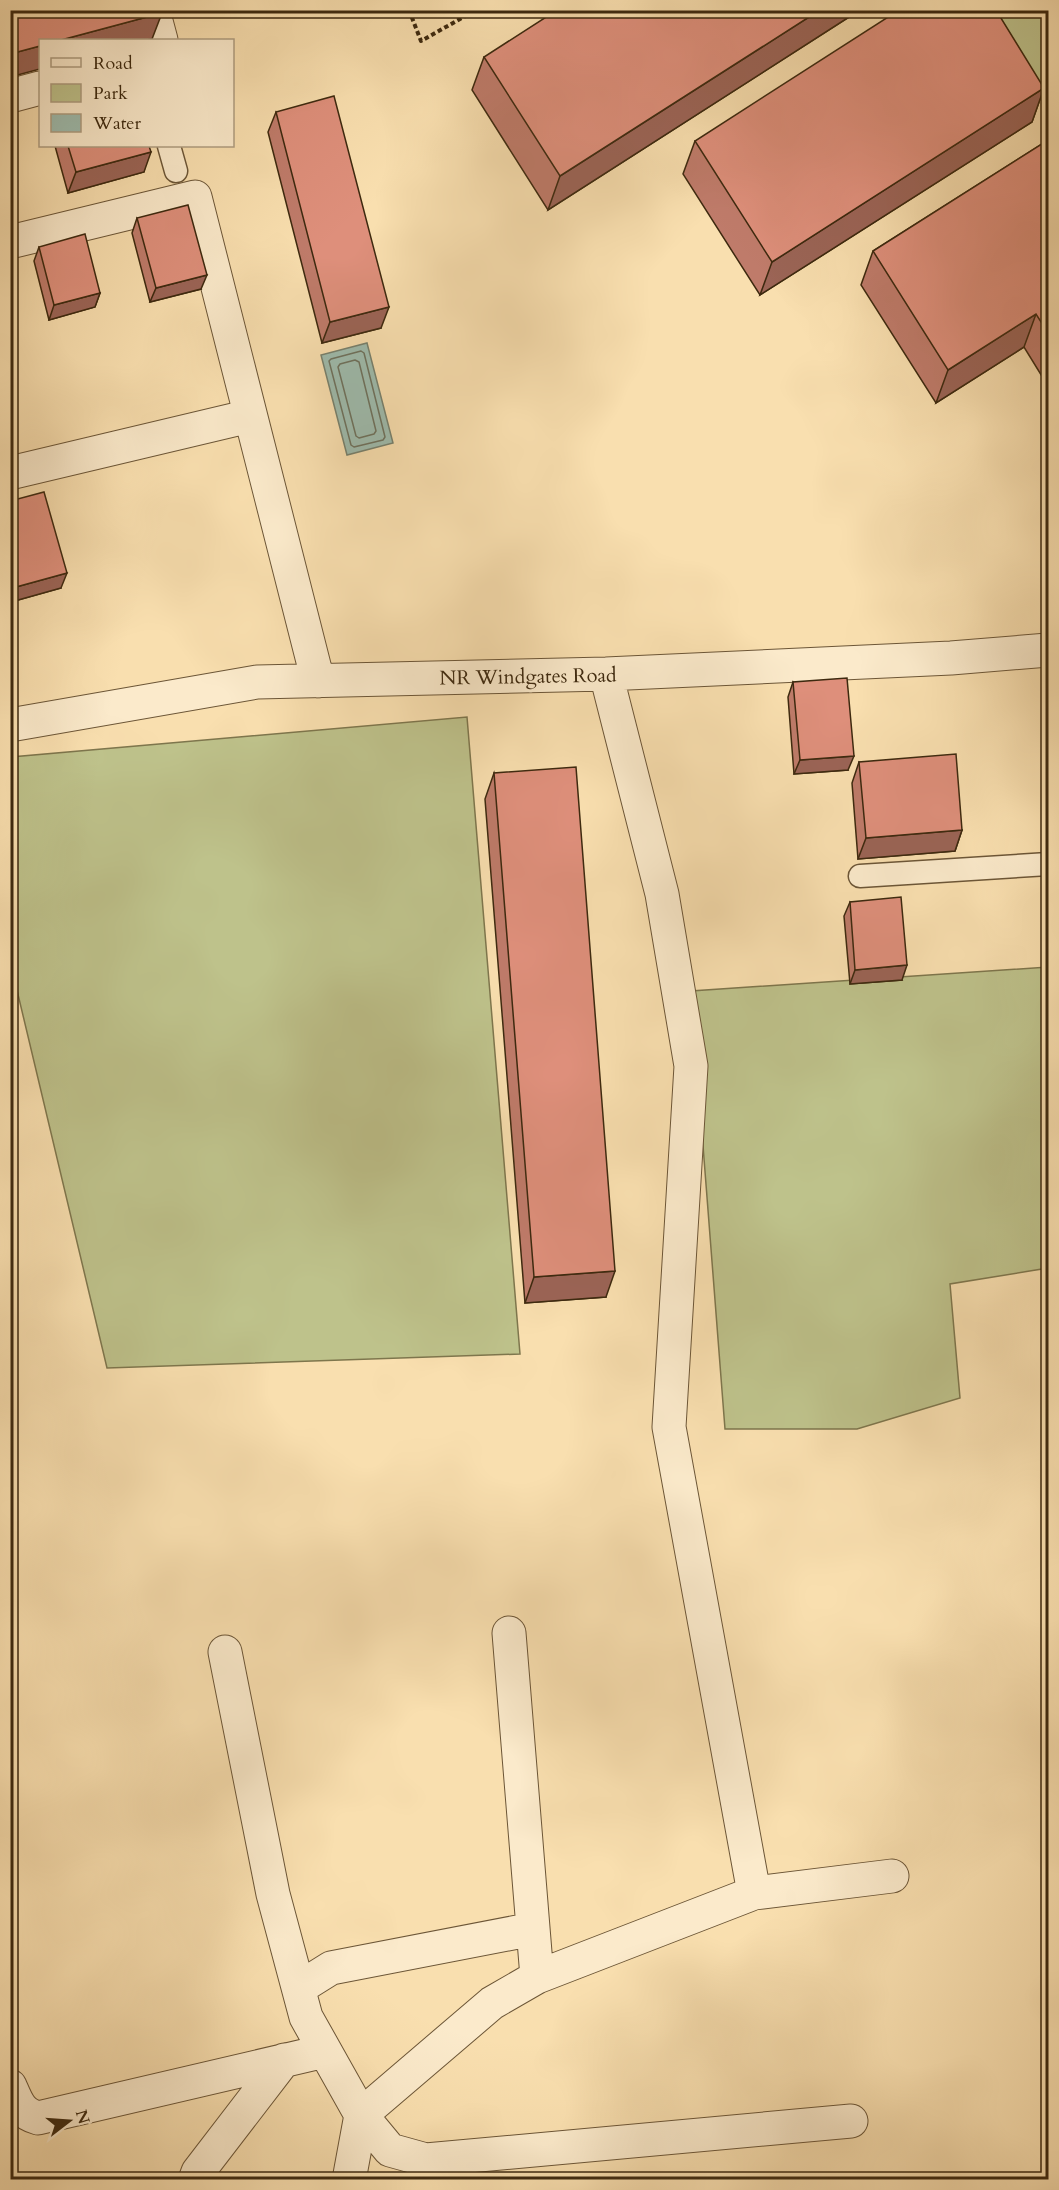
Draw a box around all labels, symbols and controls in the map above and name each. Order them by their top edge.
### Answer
legend [39,39,234,147]
text: Road [93,51,133,76]
text: Park [93,81,128,106]
text: Water [92,111,142,136]
street label: NR Windgates Road [439,661,617,692]
north arrow [39,2091,99,2151]
text: N [70,2107,95,2127]

